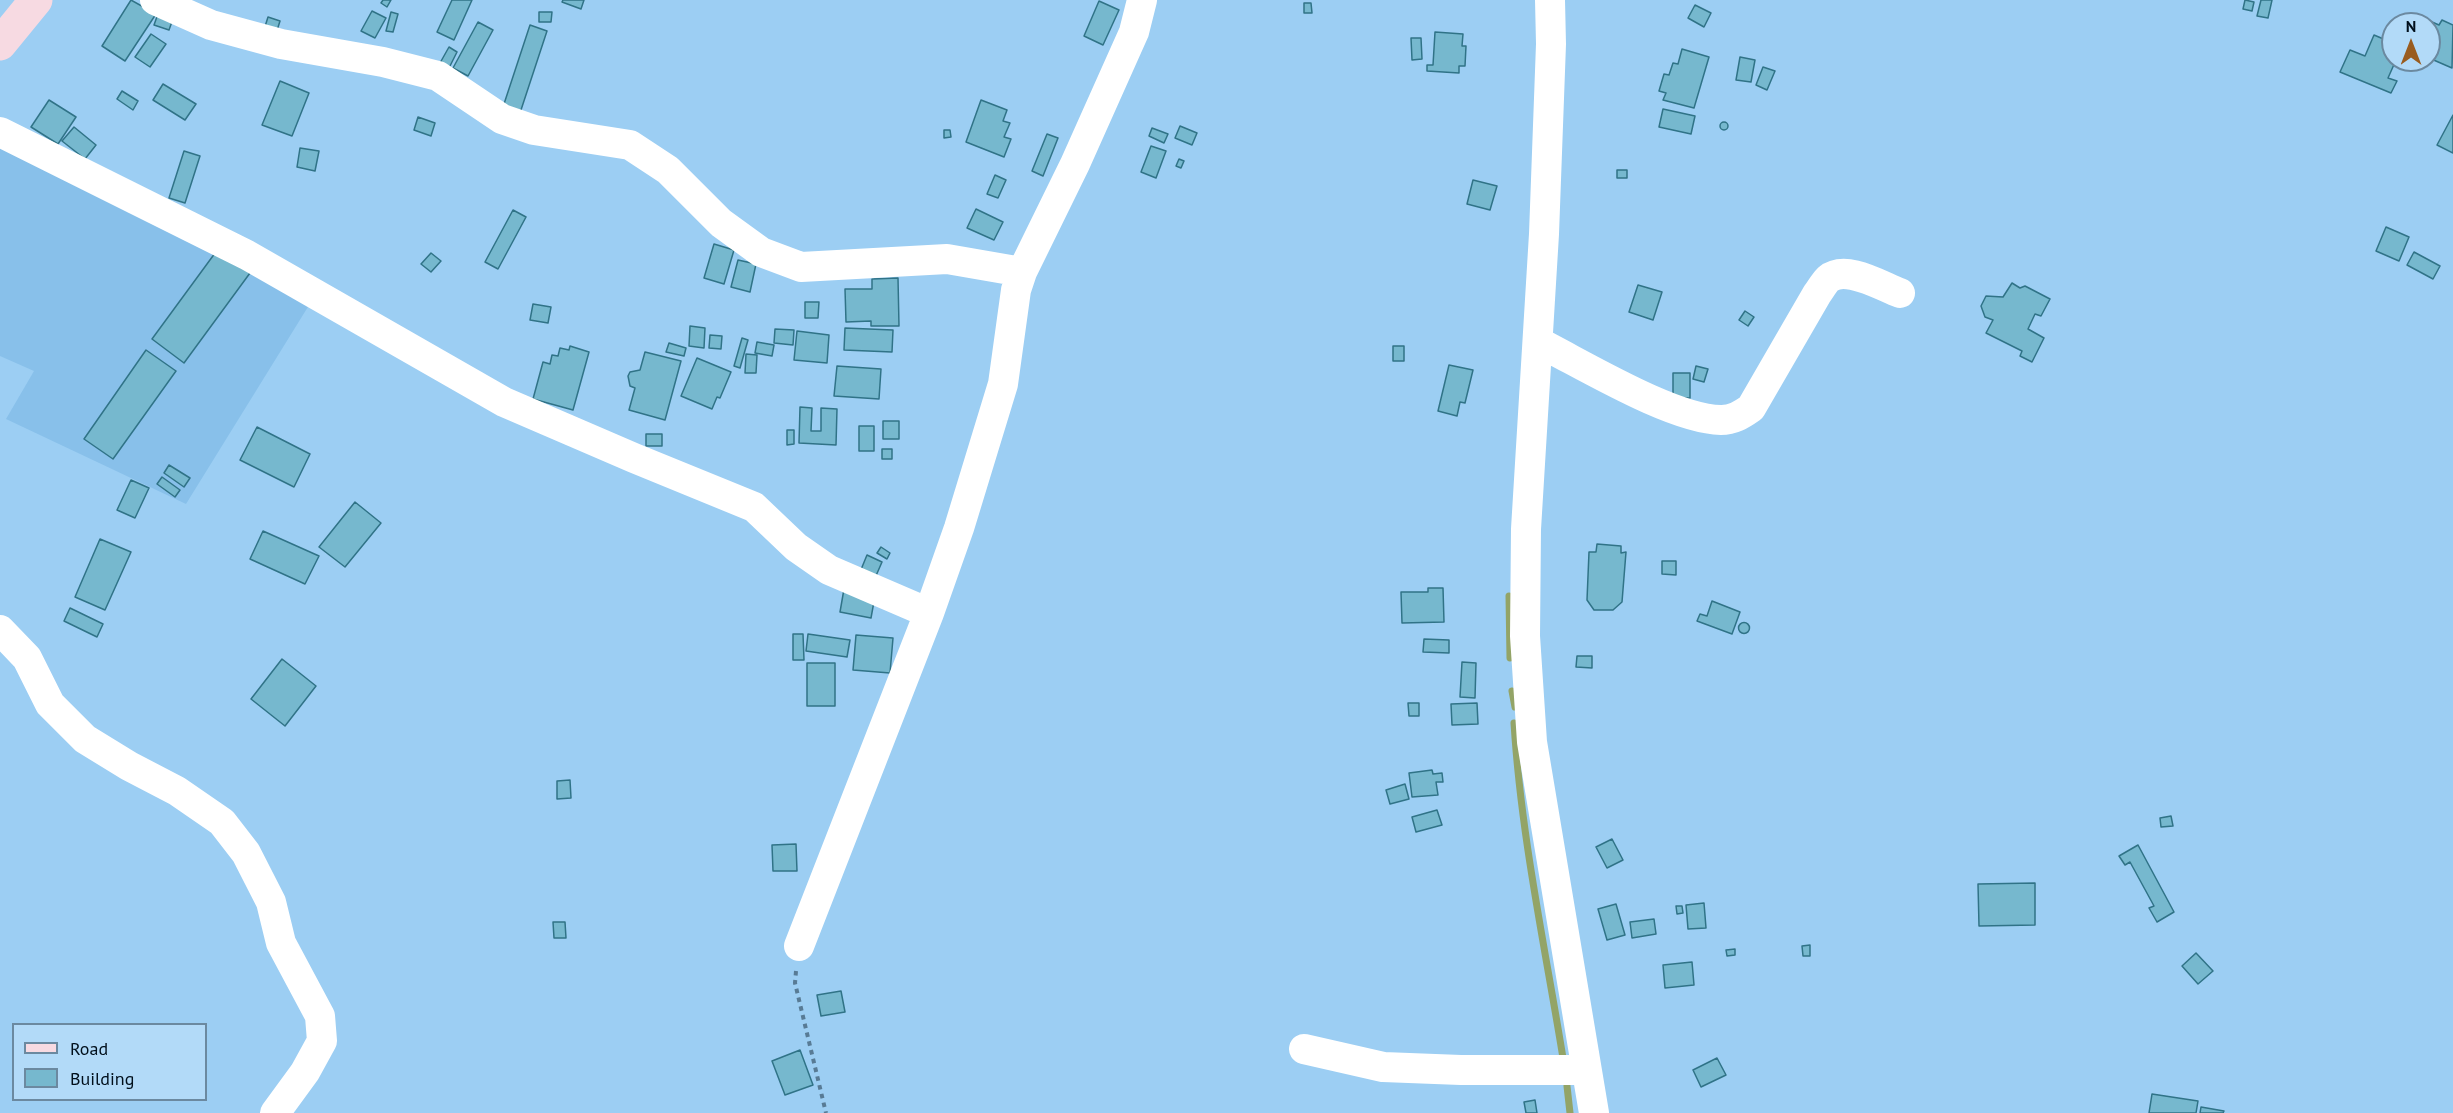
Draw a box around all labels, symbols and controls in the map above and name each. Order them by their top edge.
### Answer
north arrow [2381,12,2441,72]
text: N [2406,16,2416,36]
legend [12,1023,207,1101]
text: Road [70,1037,108,1060]
text: Building [70,1067,134,1090]

